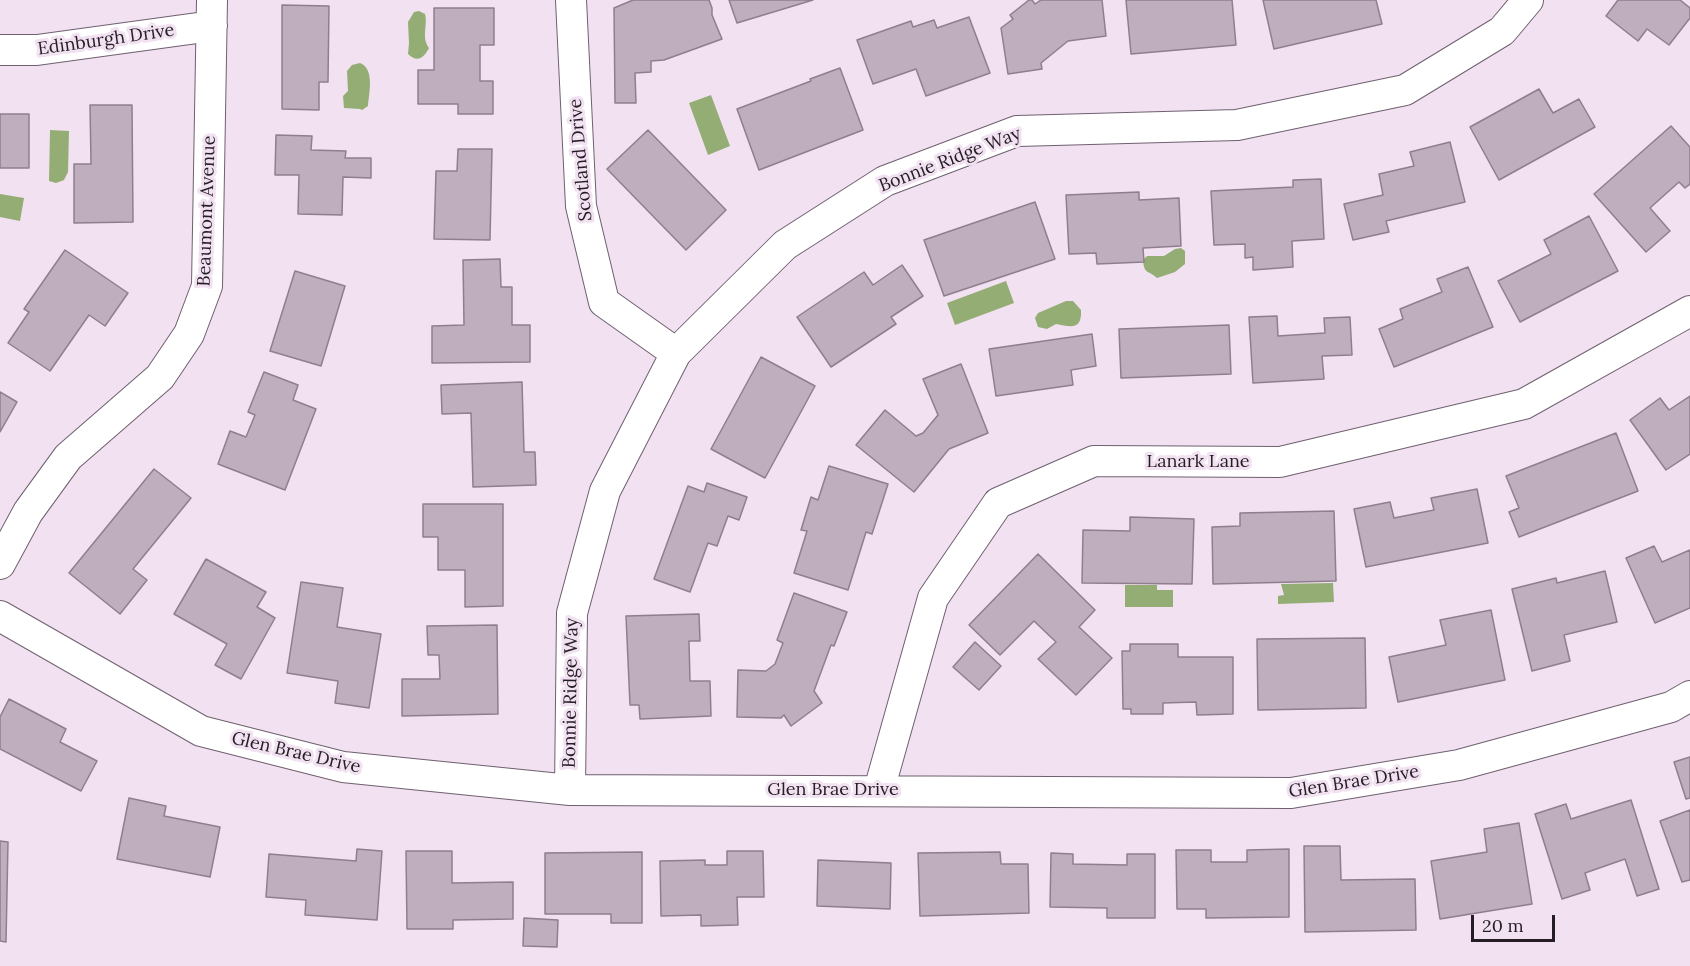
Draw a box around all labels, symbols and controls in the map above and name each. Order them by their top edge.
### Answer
street label: Edinburgh Drive [36,20,176,60]
street label: Scotland Drive [565,98,597,222]
street label: Bonnie Ridge Way [876,123,1024,197]
street label: Beaumont Avenue [194,135,220,287]
street label: Lanark Lane [1146,451,1250,473]
street label: Bonnie Ridge Way [559,618,583,768]
street label: Glen Brae Drive [229,728,363,778]
street label: Glen Brae Drive [1287,761,1421,803]
street label: Glen Brae Drive [767,779,899,801]
scale bar [1474,903,1558,941]
text: 20 m [1482,914,1524,937]

